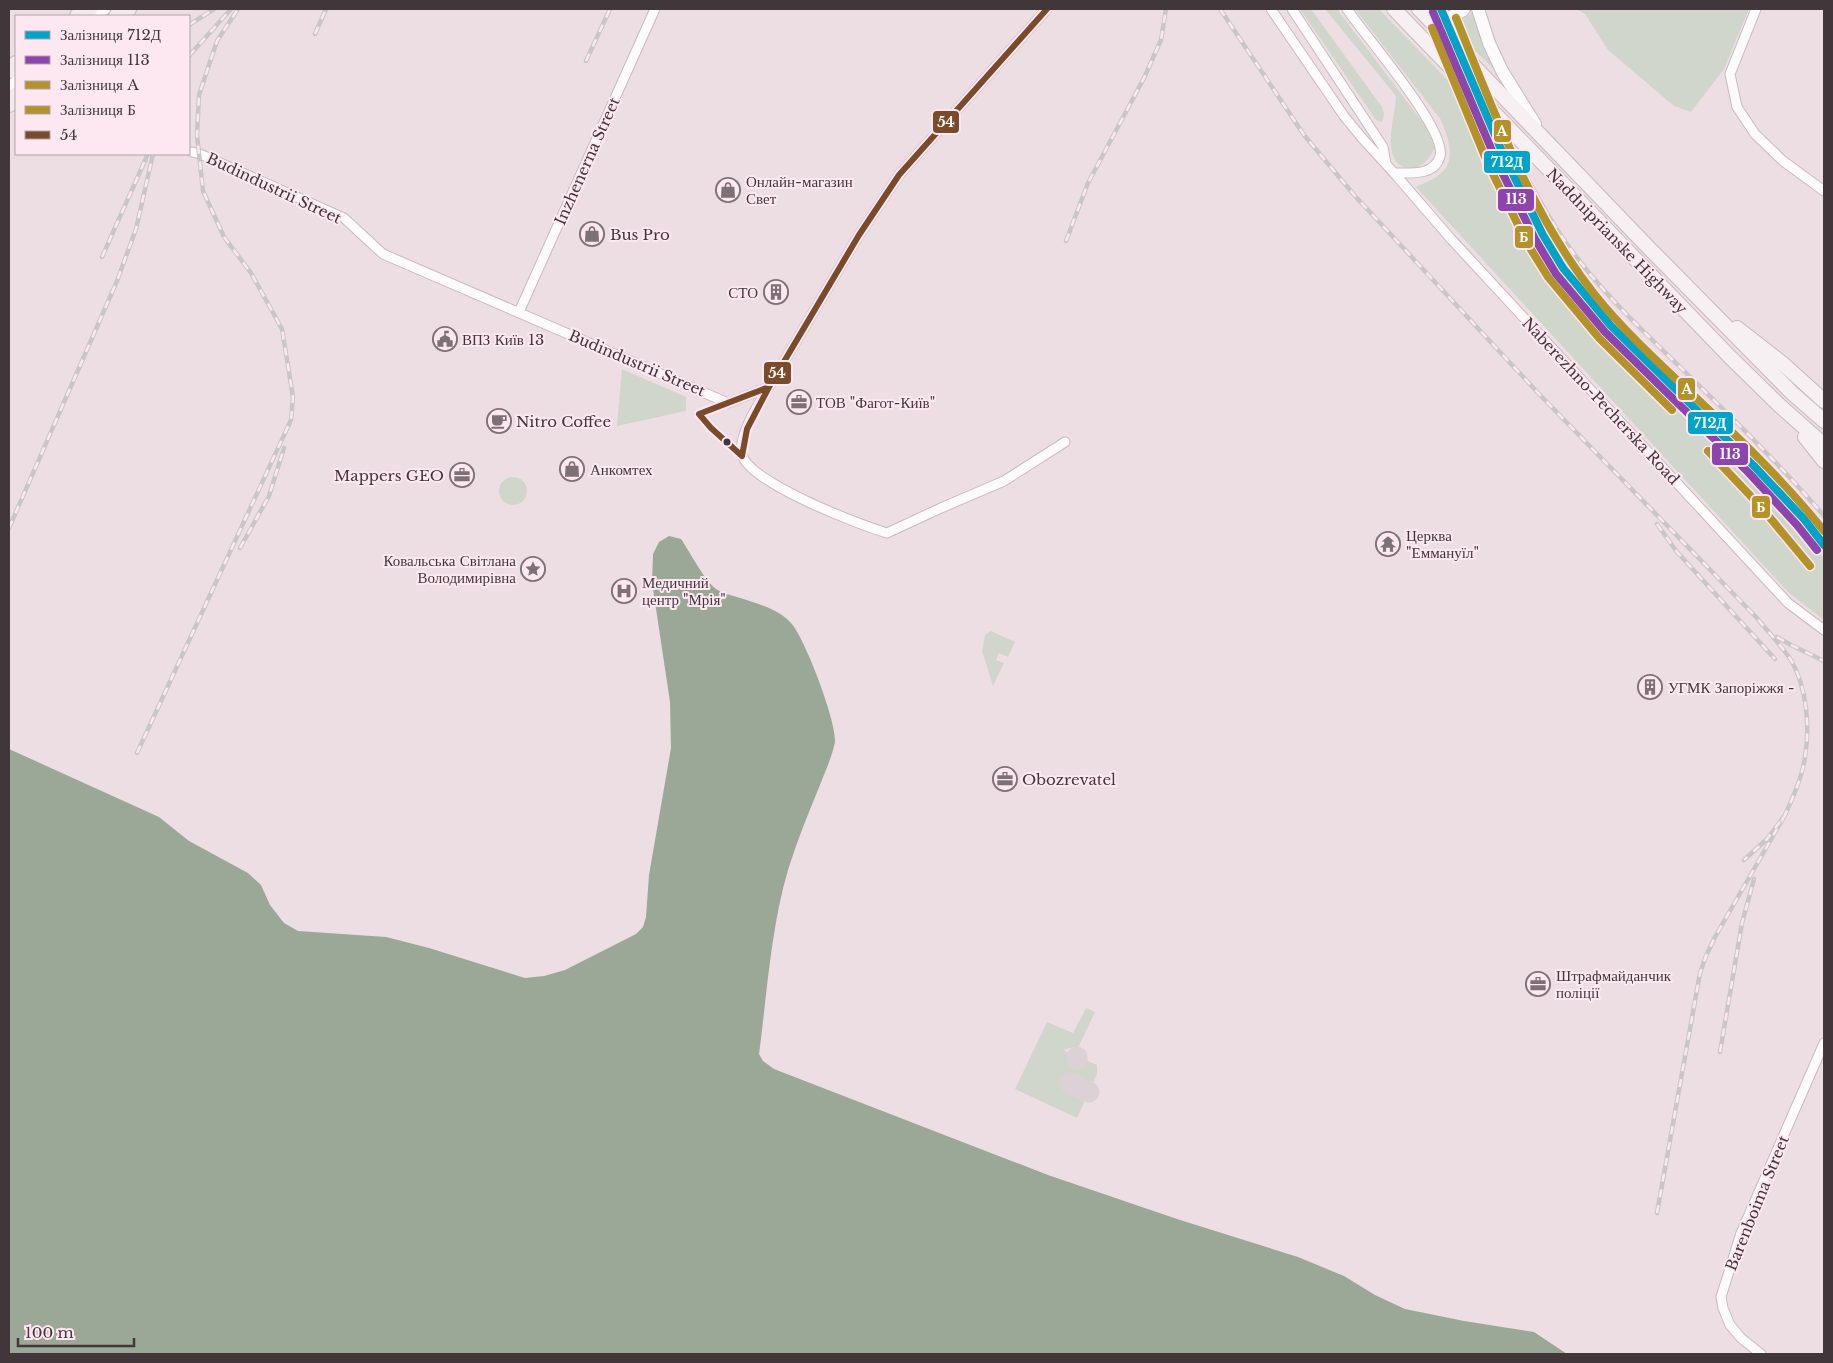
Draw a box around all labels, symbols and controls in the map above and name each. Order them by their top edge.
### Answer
legend [15,15,190,155]
text: Залізниця 712Д [60,25,161,44]
text: Залізниця 113 [60,50,150,69]
text: Залізниця A [60,75,139,94]
street label: Inzhenerna Street [550,94,624,228]
text: Залізниця Б [60,100,136,119]
line badge: 54 [932,110,960,134]
text: 54 [937,113,955,131]
line badge: A [1493,119,1512,143]
text: A [1495,122,1508,140]
text: 54 [60,125,77,144]
street label: Budindustrii Street [204,148,345,228]
line badge: 712Д [1483,150,1531,174]
text: 712Д [1491,153,1524,171]
street label: Naddniprianske Highway [1543,164,1692,318]
place label: Онлайн-магазин Свет [746,172,853,208]
shop icon: Онлайн-магазин Свет [715,177,741,203]
line badge: 113 [1497,188,1535,212]
text: 113 [1505,190,1527,208]
shop icon: Bus Pro [579,221,605,247]
place label: Bus Pro [610,225,670,244]
line badge: Б [1514,225,1534,249]
text: Б [1519,228,1529,246]
building icon: СТО [763,279,789,305]
place label: СТО [728,283,758,302]
street label: Naberezhno-Pecherska Road [1518,313,1684,489]
public building icon: ВПЗ Київ 13 [432,326,458,352]
street label: Budindustrii Street [566,326,708,400]
place label: ВПЗ Київ 13 [462,330,544,349]
line badge: 54 [763,361,792,385]
text: 54 [768,364,786,382]
line badge: A [1677,377,1696,401]
text: A [1680,380,1693,398]
office icon: ТОВ "Фагот-Київ" [786,389,812,415]
place label: ТОВ "Фагот-Київ" [816,393,935,412]
cafe icon: Nitro Coffee [486,408,512,434]
line badge: 712Д [1687,411,1734,435]
place label: Nitro Coffee [516,412,611,431]
text: 712Д [1694,414,1727,432]
unlabelled marker [722,437,732,447]
line badge: 113 [1711,442,1749,466]
text: 113 [1719,445,1741,463]
shop icon: Анкомтех [559,456,585,482]
place label: Анкомтех [590,460,653,479]
office icon: Mappers GEO [449,462,475,488]
place label: Mappers GEO [334,466,444,485]
line badge: Б [1751,495,1771,519]
text: Б [1756,498,1766,516]
place label: Церква "Еммануїл" [1406,526,1479,562]
temple icon: Церква "Еммануїл" [1375,531,1401,557]
place label: Ковальська Світлана Володимирівна [383,551,516,587]
place icon: Ковальська Світлана Володимирівна [520,556,546,582]
place label: Медичний центр "Мрія" [642,573,726,609]
hospital icon: Медичний центр "Мрія" [611,578,637,604]
building icon: УГМК Запоріжжя - [1637,674,1663,700]
place label: УГМК Запоріжжя - [1668,678,1795,697]
office icon: Obozrevatel [992,766,1018,792]
place label: Obozrevatel [1022,770,1116,789]
place label: Штрафмайданчик поліції [1556,966,1672,1002]
office icon: Штрафмайданчик поліції [1525,971,1551,997]
street label: Barenboima Street [1721,1132,1793,1273]
scale bar [18,1316,134,1348]
text: 100 m [25,1323,74,1342]

